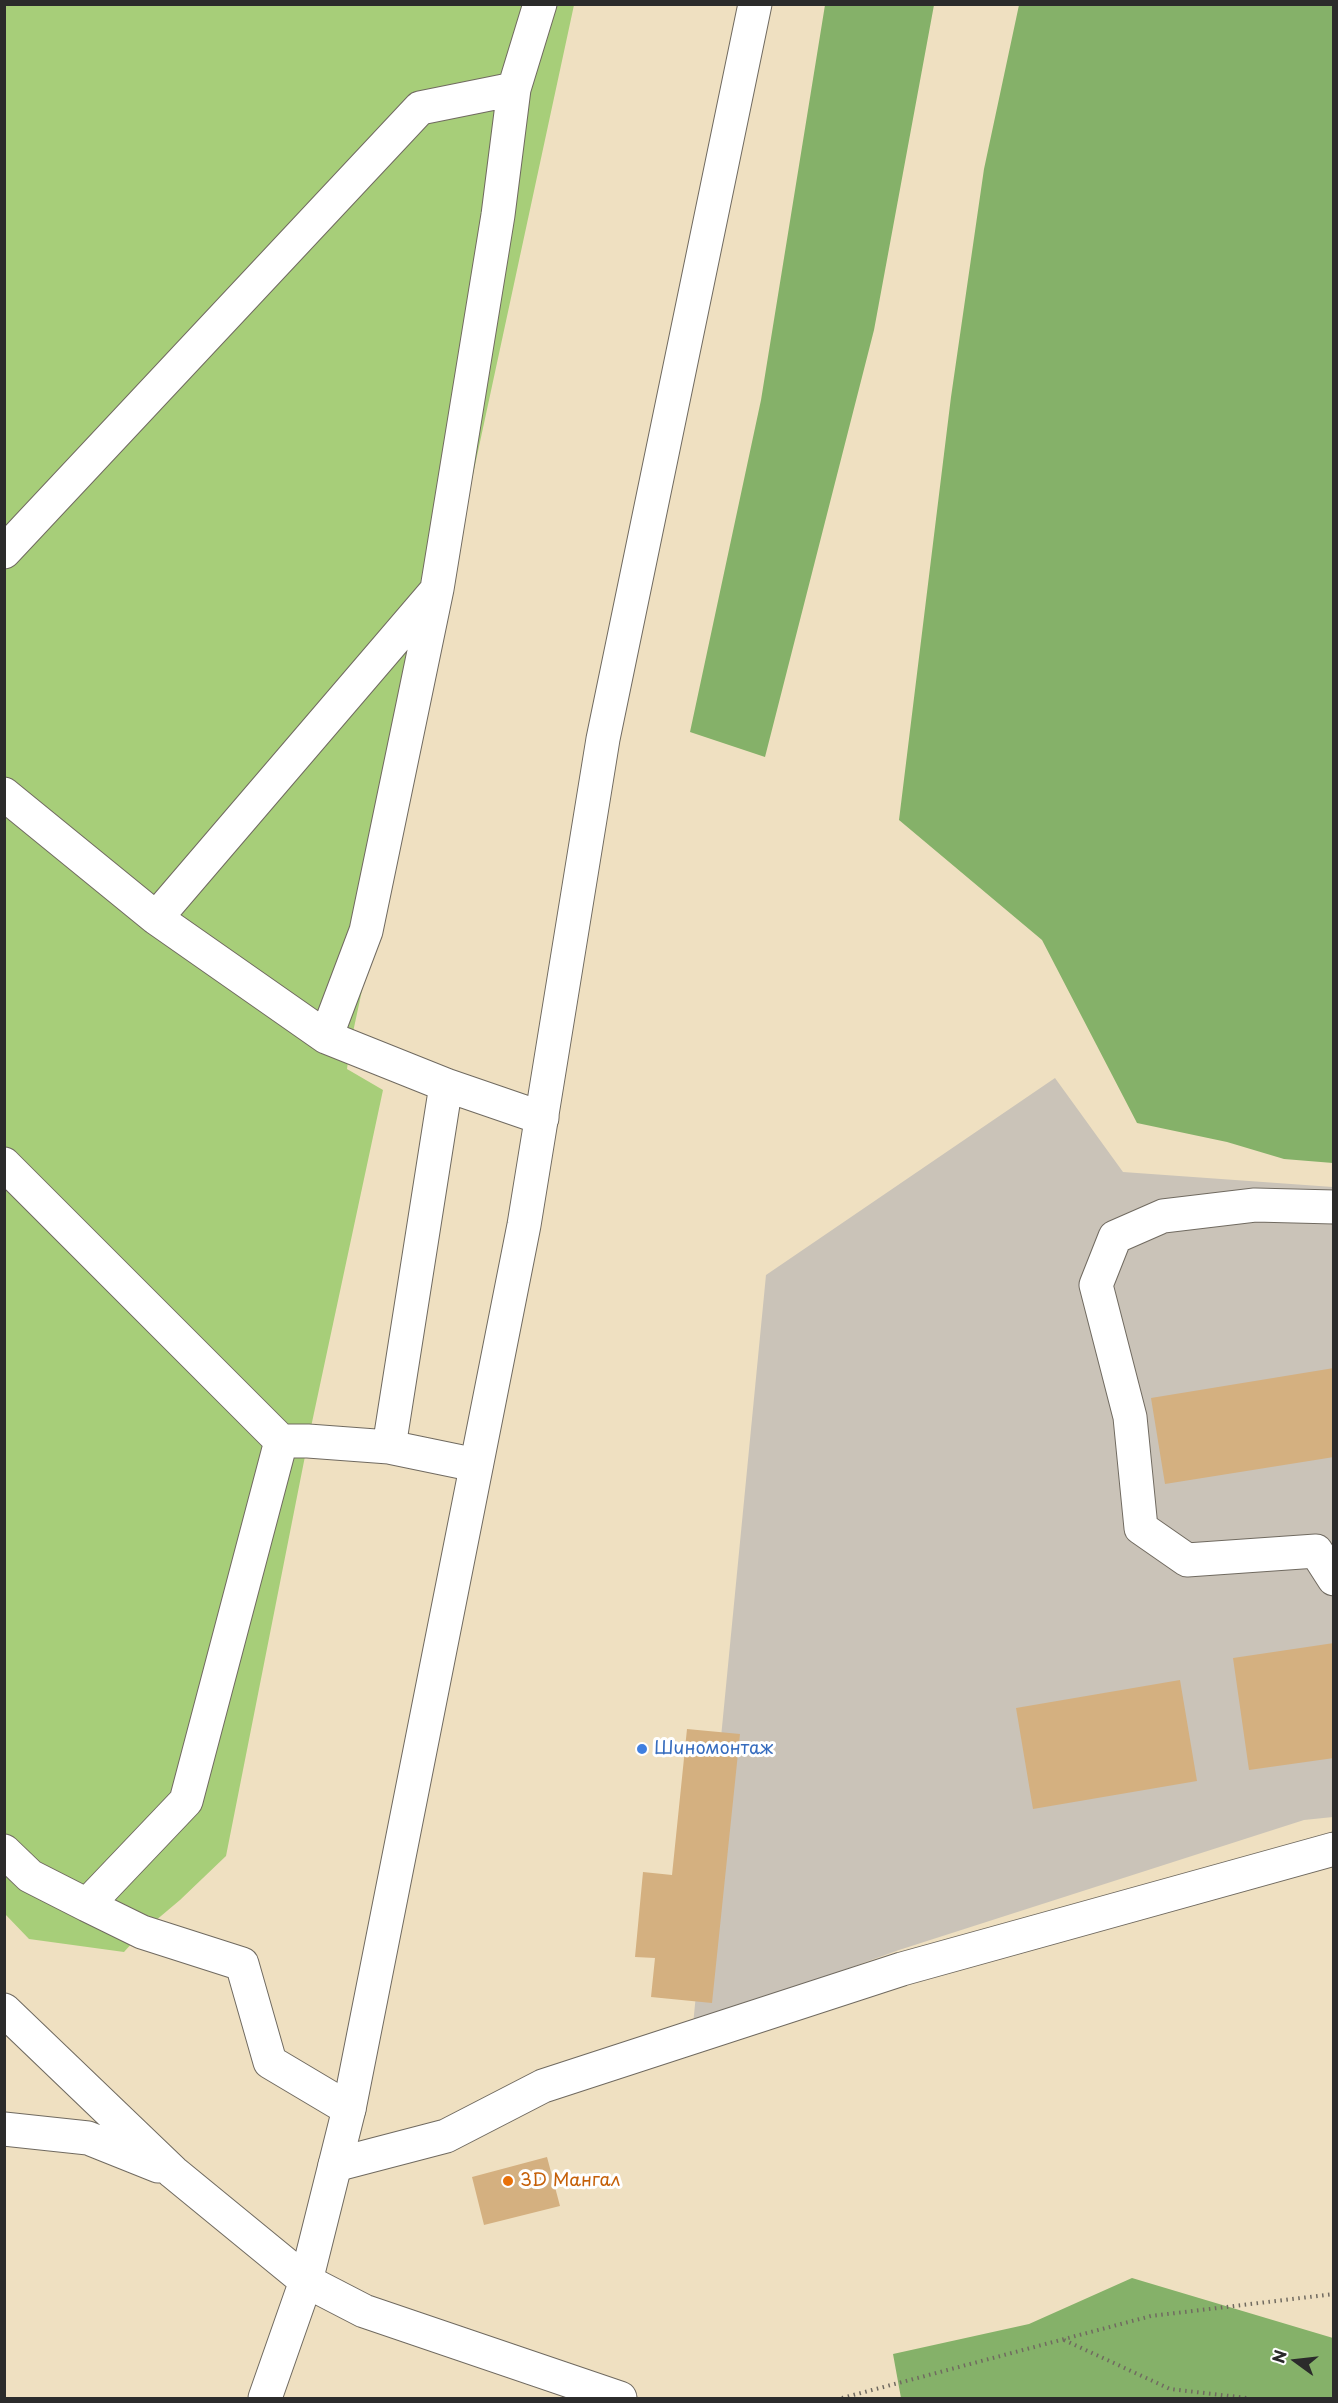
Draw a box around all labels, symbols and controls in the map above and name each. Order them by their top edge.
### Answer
place label: Шиномонтаж [654,1738,773,1760]
marker: Шиномонтаж [635,1742,649,1756]
place label: 3D Мангал [520,2170,620,2192]
marker: 3D Мангал [501,2174,515,2188]
north arrow [1266,2331,1326,2391]
text: N [1265,2347,1292,2366]

